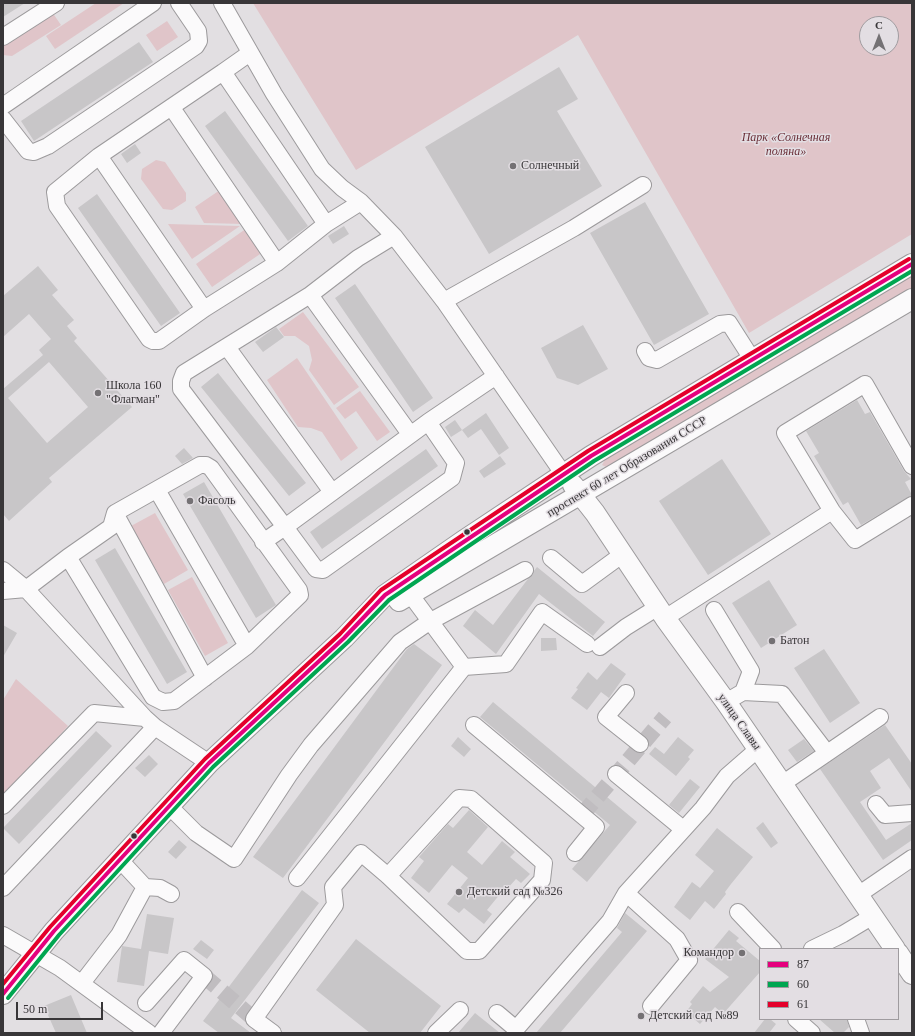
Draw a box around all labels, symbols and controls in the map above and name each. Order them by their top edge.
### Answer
north arrow [859,16,899,56]
text: С [875,19,883,31]
park label: Парк «Солнечная поляна» [742,131,830,159]
place label: Солнечный [521,159,579,173]
marker: Солнечный [508,161,518,171]
place label: Школа 160 "Флагман" [106,379,161,407]
marker: Школа 160 "Флагман" [93,388,103,398]
street label: проспект 60 лет Образования СССР [544,413,710,521]
place label: Фасоль [198,494,235,508]
marker: Фасоль [185,496,195,506]
unlabelled marker [462,527,472,537]
place label: Батон [780,634,809,648]
marker: Батон [767,636,777,646]
street label: улица Славы [714,691,764,753]
unlabelled marker [129,831,139,841]
place label: Детский сад №326 [467,885,562,899]
marker: Детский сад №326 [454,887,464,897]
place label: Командор [683,946,734,960]
marker: Командор [737,948,747,958]
legend [759,948,899,1020]
text: 87 [797,957,809,971]
text: 60 [797,977,809,991]
scale bar [18,994,105,1020]
text: 61 [797,997,809,1011]
text: 50 m [23,1002,47,1016]
place label: Детский сад №89 [649,1009,738,1023]
marker: Детский сад №89 [636,1011,646,1021]

